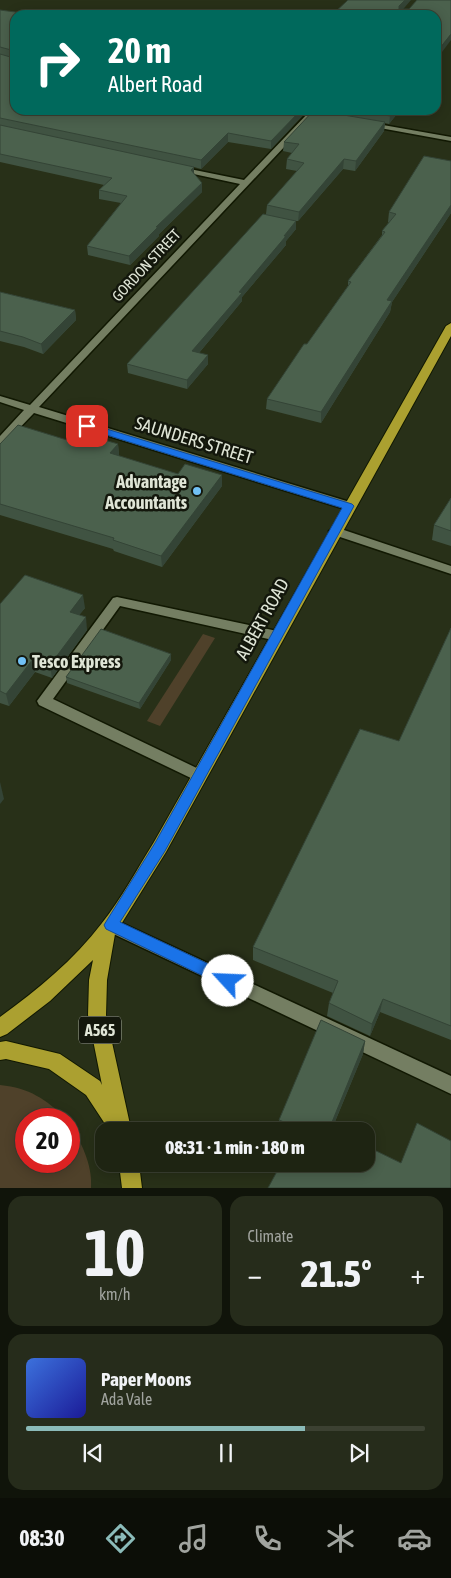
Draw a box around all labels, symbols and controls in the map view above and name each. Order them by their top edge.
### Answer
icon: right [25,30,90,95]
text: 20 m [108,30,171,70]
text: Albert Road [108,71,203,97]
street label: GORDON STREET [108,225,184,304]
pin [66,405,108,447]
icon: arrive [73,412,101,440]
street label: SAUNDERS STREET [133,412,256,468]
place label: Advantage Accountants [104,471,188,513]
marker: Advantage Accountants [191,485,203,497]
street label: ALBERT ROAD [231,575,293,663]
place label: Tesco Express [32,651,121,672]
marker: Tesco Express [16,655,28,667]
position arrow [201,954,253,1006]
road number: A565 [79,1016,121,1044]
speed limit sign: 20 [15,1108,80,1173]
text: 08:31 · 1 min · 180 m [165,1136,305,1158]
text: 10 [84,1215,145,1290]
text: Climate [248,1227,293,1245]
text: 21.5° [301,1252,372,1295]
text: − [248,1258,262,1290]
text: + [410,1258,425,1290]
text: km/h [99,1285,131,1303]
text: Paper Moons [101,1368,191,1390]
text: Ada Vale [101,1390,152,1408]
icon: previous [79,1439,107,1467]
icon: pause [212,1439,240,1467]
icon: next [345,1439,373,1467]
icon: directions [103,1521,138,1556]
icon: music [176,1521,211,1556]
icon: phone [250,1521,285,1556]
icon: climate [323,1521,358,1556]
icon: car [397,1521,432,1556]
text: 08:30 [19,1525,65,1551]

